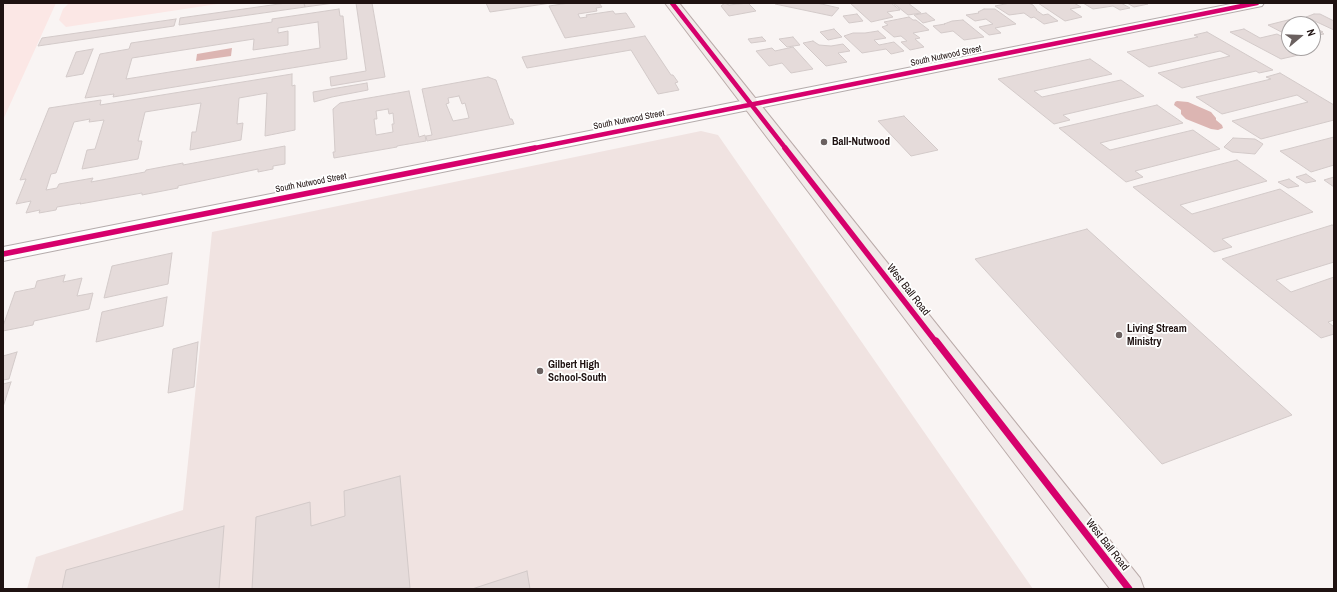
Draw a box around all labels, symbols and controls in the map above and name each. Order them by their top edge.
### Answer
north arrow [1281,16,1321,56]
text: N [1304,27,1319,38]
street label: South Nutwood Street [910,43,982,69]
street label: South Nutwood Street [593,108,665,132]
place label: Ball-Nutwood [832,135,890,149]
marker: Ball-Nutwood [819,137,829,147]
street label: South Nutwood Street [275,171,347,195]
street label: West Ball Road [884,262,932,318]
place label: Living Stream Ministry [1127,322,1187,348]
marker: Living Stream Ministry [1114,330,1124,340]
place label: Gilbert High School-South [548,358,607,384]
marker: Gilbert High School-South [535,366,545,376]
street label: West Ball Road [1083,517,1131,573]

